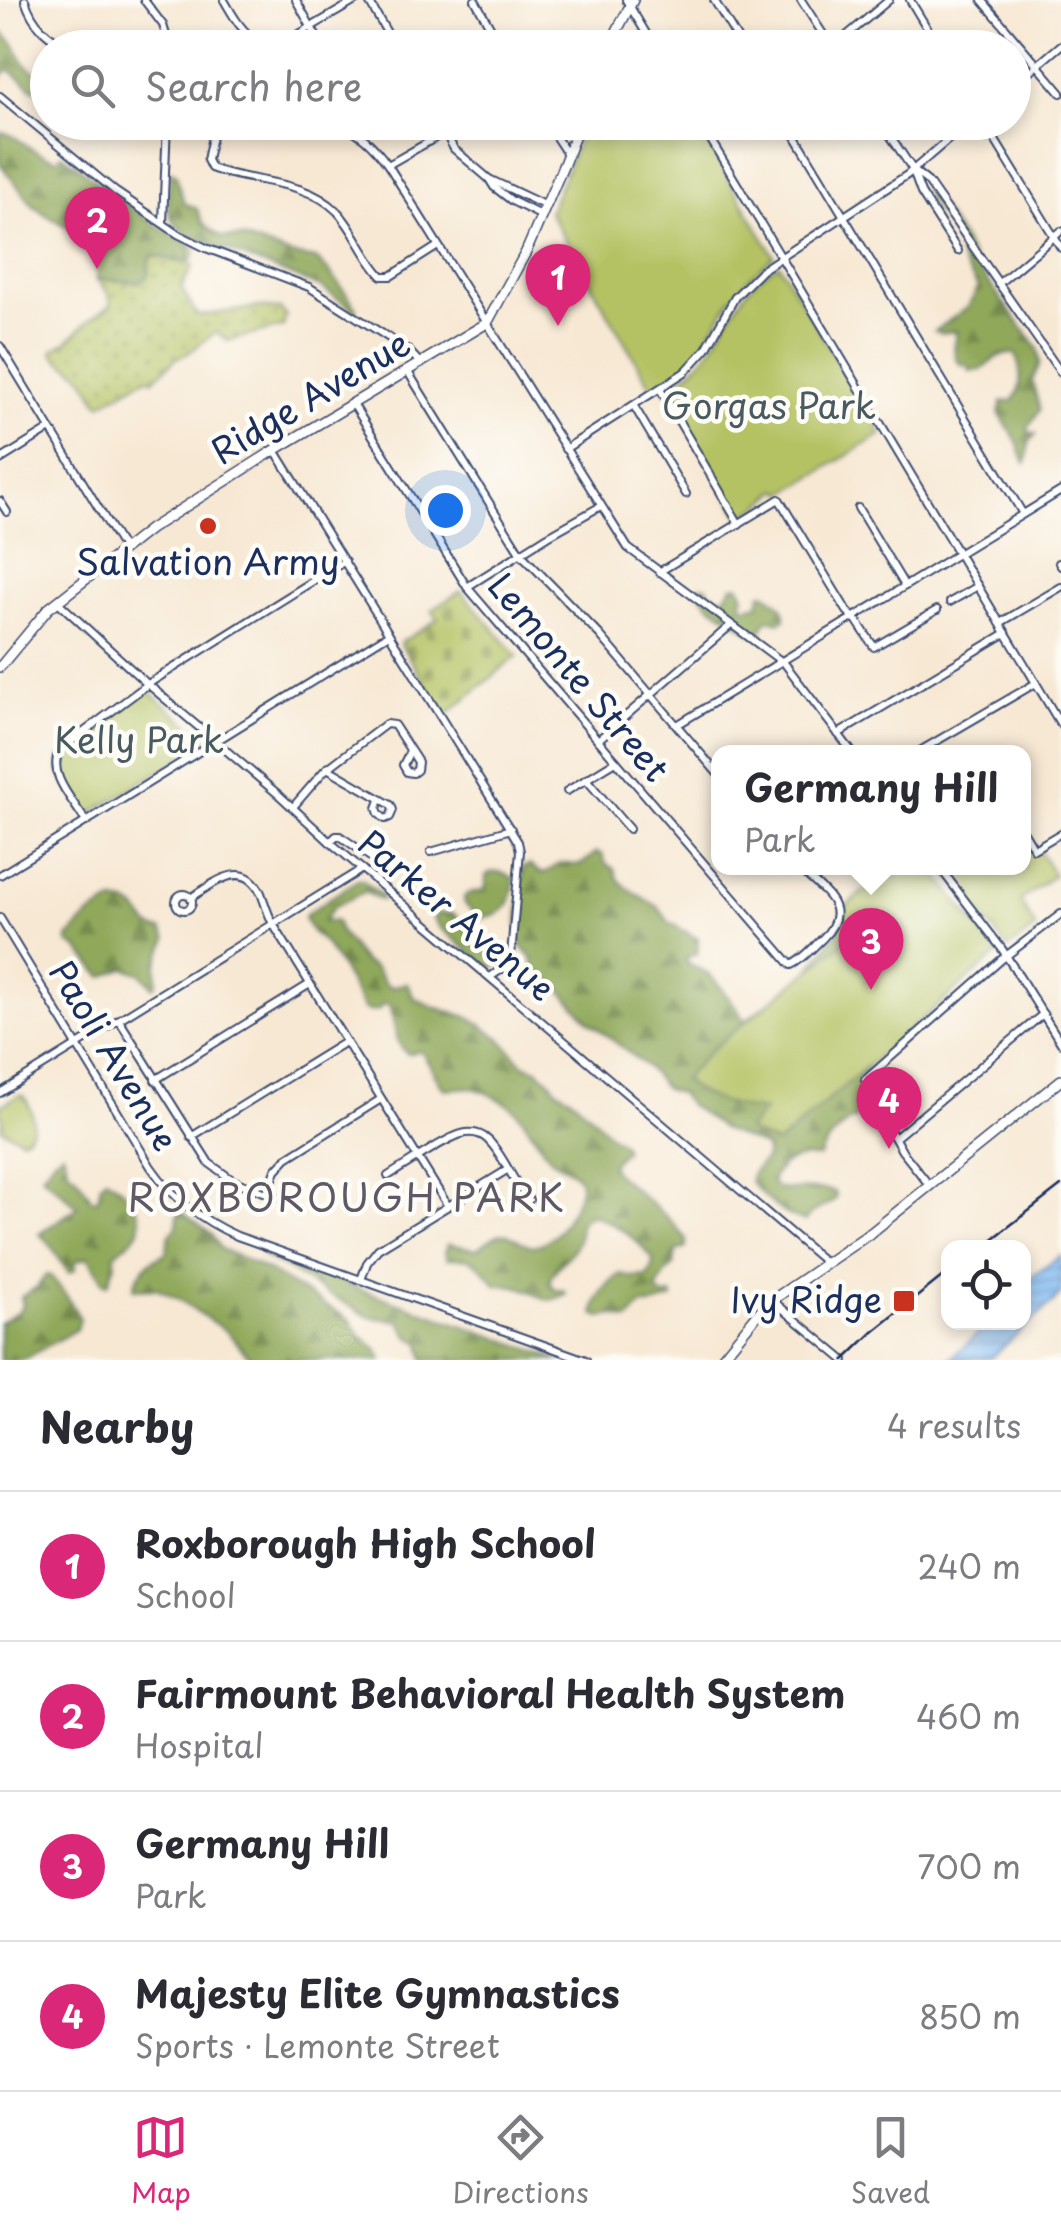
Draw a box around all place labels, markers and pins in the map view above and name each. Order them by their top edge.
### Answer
pin: 2 [64,186,130,269]
pin: 1 [526,244,590,326]
marker: Salvation Army [197,515,219,537]
place label: Salvation Army [76,534,340,587]
pin: 3 [838,908,904,990]
pin: 4 [856,1066,922,1149]
place label: Ivy Ridge [730,1272,882,1325]
marker: Ivy Ridge [891,1288,917,1314]

